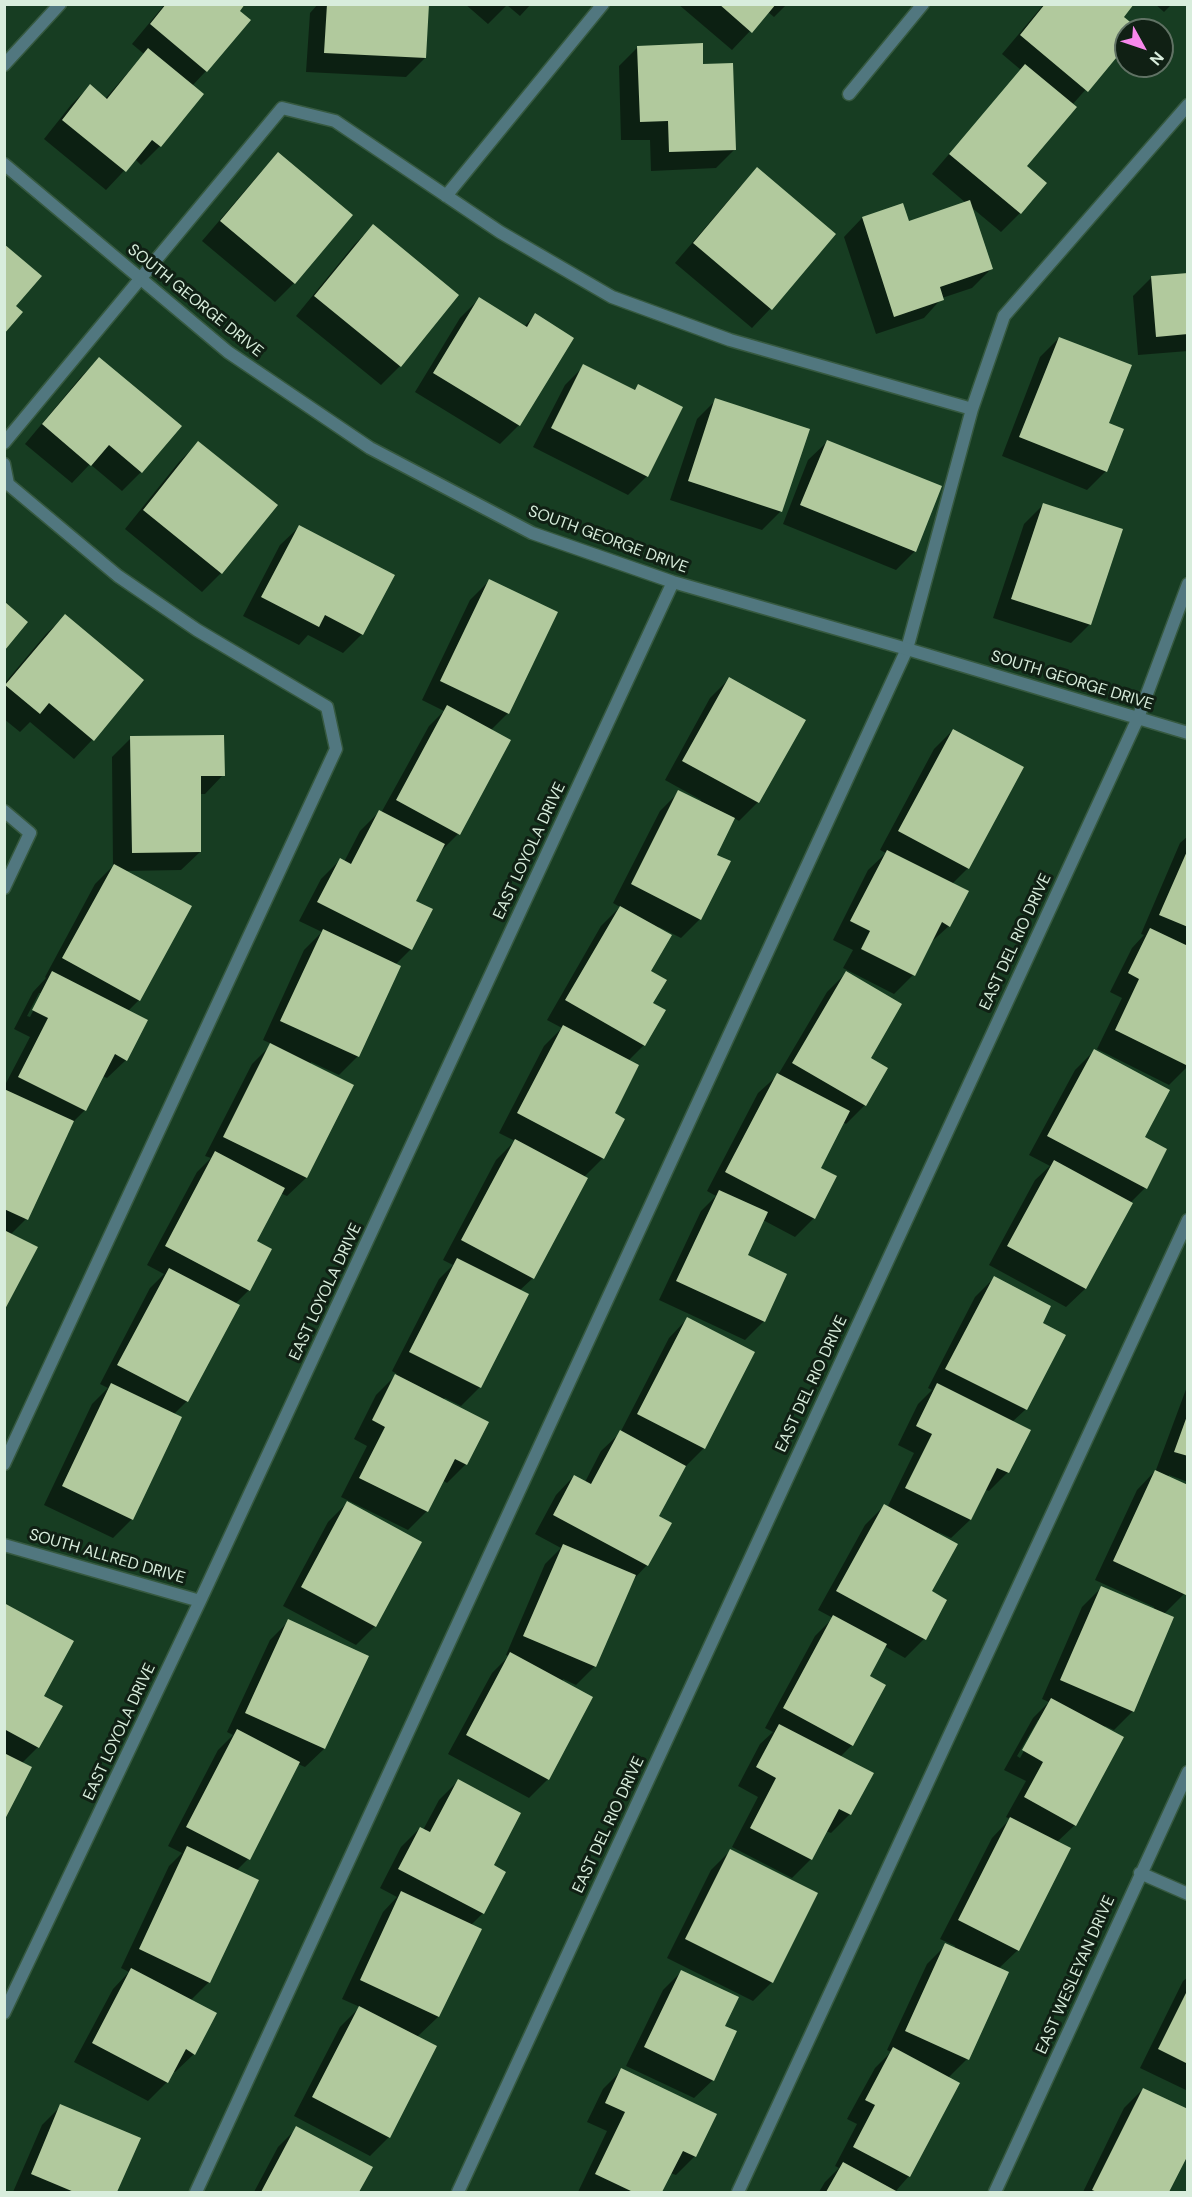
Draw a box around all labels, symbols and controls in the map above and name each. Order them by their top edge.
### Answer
north arrow [1114,18,1174,78]
text: N [1145,47,1168,70]
street label: SOUTH GEORGE DRIVE [123,240,267,362]
street label: SOUTH GEORGE DRIVE [525,502,691,578]
street label: SOUTH GEORGE DRIVE [989,647,1155,715]
street label: EAST LOYOLA DRIVE [490,779,570,923]
street label: EAST DEL RIO DRIVE [976,871,1056,1013]
street label: EAST LOYOLA DRIVE [286,1220,366,1364]
street label: EAST DEL RIO DRIVE [772,1313,852,1455]
street label: SOUTH ALLRED DRIVE [27,1526,187,1588]
street label: EAST LOYOLA DRIVE [80,1660,160,1804]
street label: EAST DEL RIO DRIVE [569,1754,649,1896]
street label: EAST WESLEYAN DRIVE [1032,1893,1120,2057]

